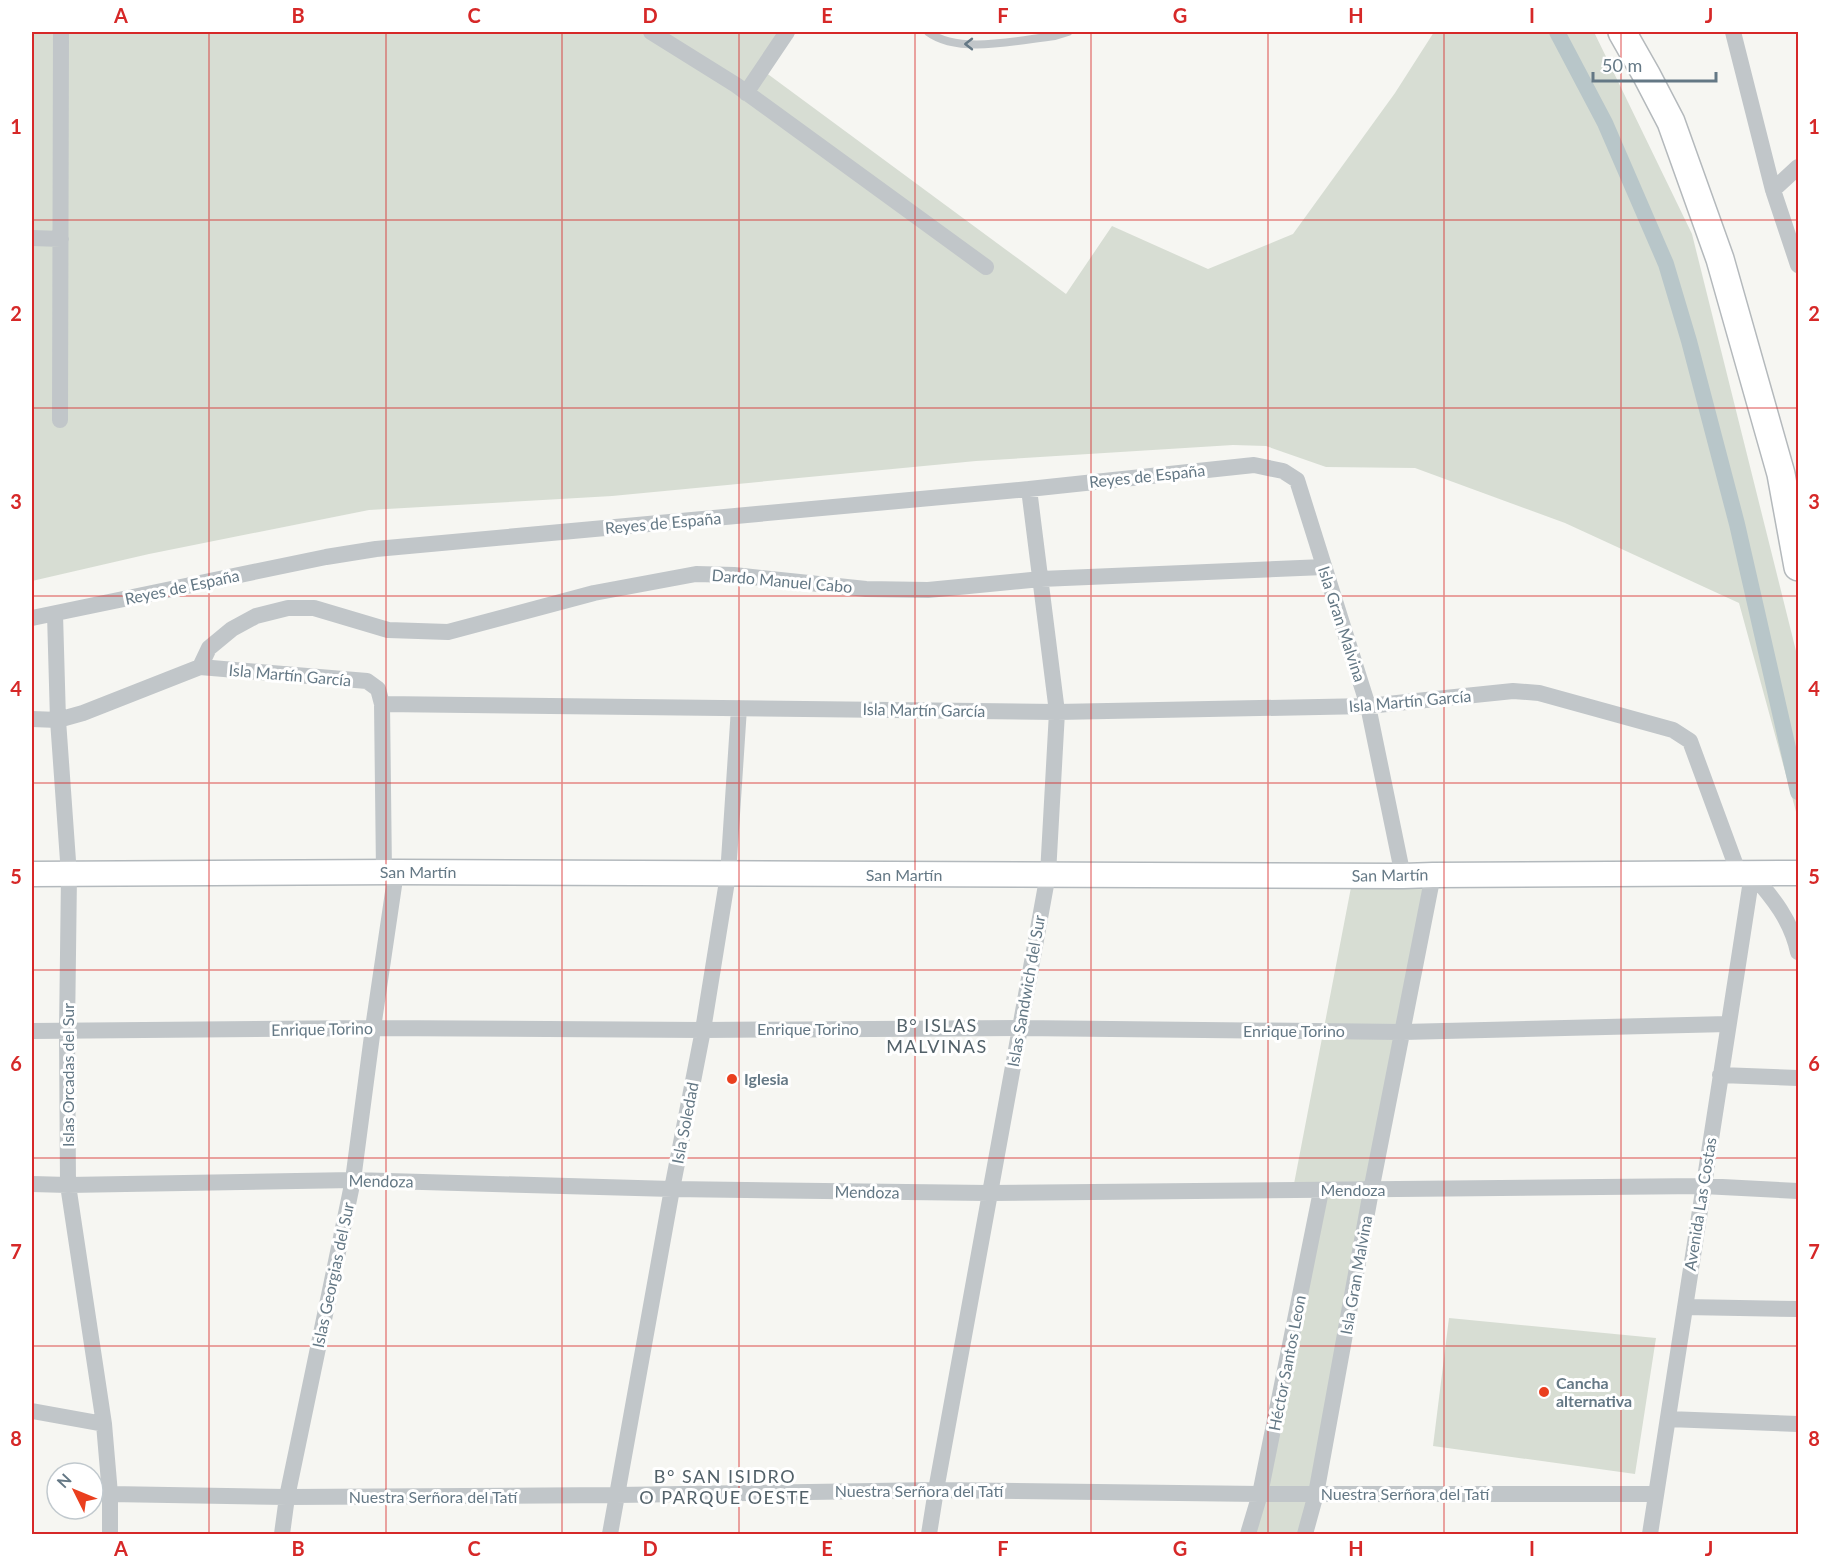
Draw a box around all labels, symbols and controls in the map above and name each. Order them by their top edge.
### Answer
text: A [113,3,128,27]
text: B [291,3,305,27]
text: C [467,3,481,27]
text: D [642,3,658,27]
text: E [821,3,833,27]
text: F [997,3,1009,27]
text: G [1173,3,1187,27]
text: H [1348,3,1364,27]
text: I [1529,3,1535,27]
text: J [1705,3,1713,27]
one-way arrow [964,38,973,50]
scale bar [1593,45,1716,83]
text: 50 m [1602,54,1642,76]
text: 1 [10,114,22,138]
text: 1 [1808,114,1820,138]
text: 2 [10,301,22,325]
text: 2 [1808,301,1820,325]
street label: Reyes de España [1088,460,1206,491]
text: 3 [10,489,22,513]
text: 3 [1808,489,1820,513]
street label: Reyes de España [604,508,722,537]
street label: Isla Gran Malvina [1315,564,1370,684]
street label: Reyes de España [123,565,241,608]
street label: Dardo Manuel Cabo [711,565,853,596]
street label: Isla Martín García [228,660,352,689]
text: 4 [10,676,22,700]
text: 4 [1808,676,1820,700]
street label: Isla Martín García [1348,686,1472,715]
street label: Isla Martín García [862,699,986,720]
street label: San Martín [380,862,456,881]
text: 5 [10,864,22,888]
street label: San Martín [1351,864,1429,885]
text: 5 [1808,864,1820,888]
street label: San Martín [866,865,942,884]
street label: Islas Sandwich del Sur [1003,913,1048,1068]
street label: Islas Orcadas del Sur [58,1003,77,1147]
district label: B° ISLAS MALVINAS [886,1014,988,1057]
street label: Enrique Torino [271,1018,373,1039]
street label: Enrique Torino [757,1019,859,1038]
street label: Enrique Torino [1243,1021,1345,1040]
text: 6 [10,1051,22,1075]
text: 6 [1808,1051,1820,1075]
place label: Iglesia [744,1069,789,1088]
marker: Iglesia [725,1072,739,1086]
street label: Isla Soledad [667,1080,702,1165]
street label: Avenida Las Costas [1680,1136,1719,1272]
street label: Mendoza [348,1170,414,1191]
street label: Mendoza [1320,1180,1386,1199]
street label: Mendoza [834,1181,900,1202]
street label: Islas Georgias del Sur [308,1200,357,1349]
street label: Isla Gran Malvina [1336,1214,1375,1336]
text: 7 [10,1239,22,1263]
text: 7 [1808,1239,1820,1263]
street label: Héctor Santos Leon [1264,1294,1309,1432]
place label: Cancha alternativa [1556,1373,1632,1410]
marker: Cancha alternativa [1537,1385,1551,1399]
text: 8 [10,1426,22,1450]
text: 8 [1808,1426,1820,1450]
north arrow [45,1461,105,1521]
district label: B° SAN ISIDRO O PARQUE OESTE [639,1465,811,1508]
text: N [53,1469,75,1491]
street label: Nuestra Serñora del Tatí [835,1481,1004,1500]
street label: Nuestra Serñora del Tatí [1321,1484,1490,1503]
street label: Nuestra Serñora del Tatí [349,1487,518,1506]
text: A [113,1536,128,1560]
text: B [291,1536,305,1560]
text: C [467,1536,481,1560]
text: D [642,1536,658,1560]
text: E [821,1536,833,1560]
text: F [997,1536,1009,1560]
text: G [1173,1536,1187,1560]
text: H [1348,1536,1364,1560]
text: I [1529,1536,1535,1560]
text: J [1705,1536,1713,1560]

